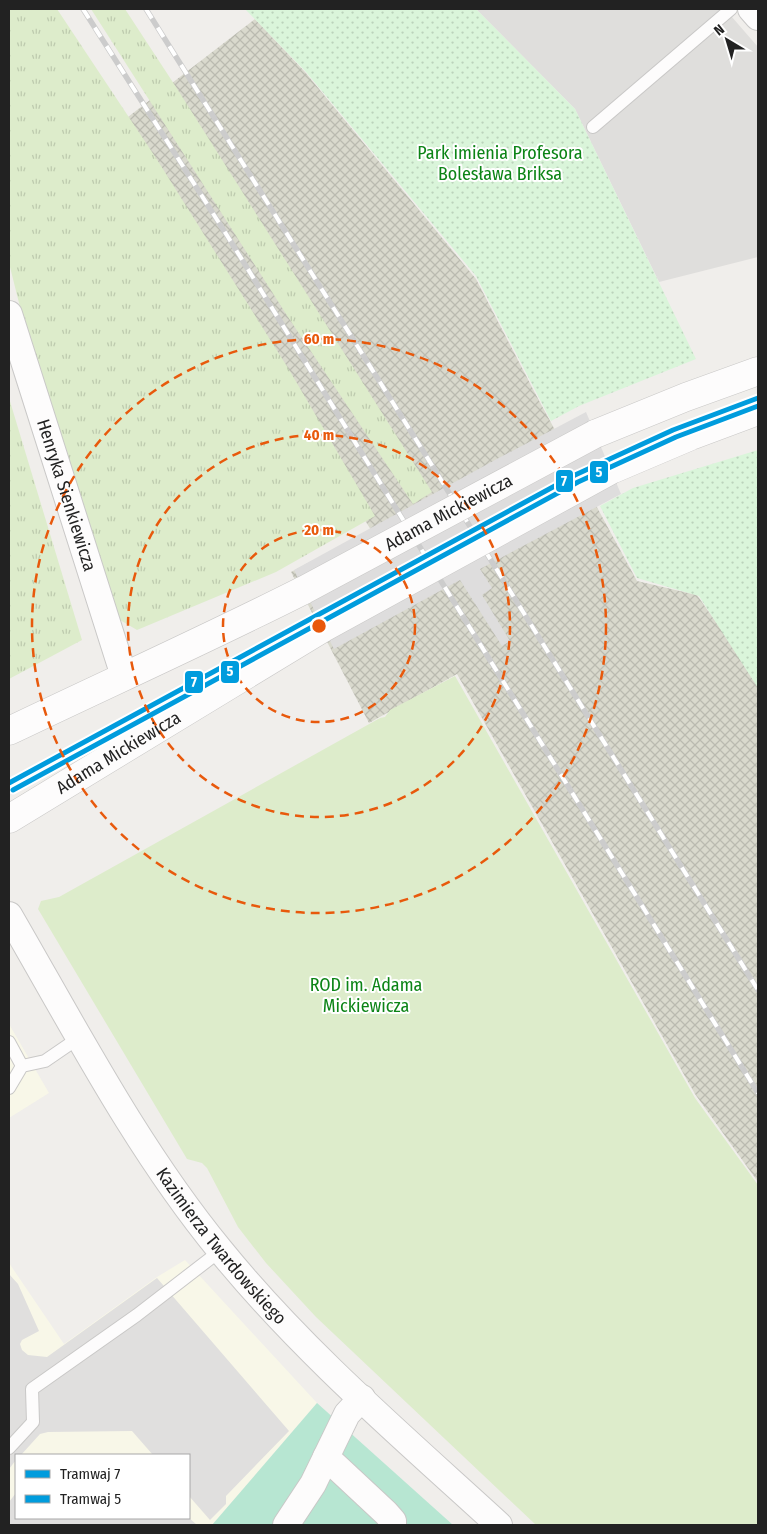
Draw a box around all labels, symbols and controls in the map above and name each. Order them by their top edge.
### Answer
north arrow [702,15,752,65]
text: N [711,21,728,39]
park label: Park imienia Profesora Bolesława Briksa [417,142,583,185]
text: 60 m [304,330,334,348]
street label: Henryka Sienkiewicza [32,416,101,574]
text: 40 m [304,426,334,444]
line badge: 5 [589,460,609,484]
text: 5 [596,464,603,481]
street label: Adama Mickiewicza [381,469,516,556]
line badge: 7 [555,469,574,493]
text: 7 [561,473,567,490]
text: 20 m [303,521,334,539]
centre of rings [310,617,328,635]
line badge: 5 [220,660,240,684]
text: 5 [227,663,234,680]
line badge: 7 [184,670,204,694]
text: 7 [191,674,197,691]
street label: Adama Mickiewicza [52,706,185,799]
park label: ROD im. Adama Mickiewicza [310,974,423,1017]
street label: Kazimierza Twardowskiego [151,1163,291,1329]
legend [15,1454,190,1519]
text: Tramwaj 7 [60,1465,120,1483]
text: Tramwaj 5 [60,1490,121,1508]

